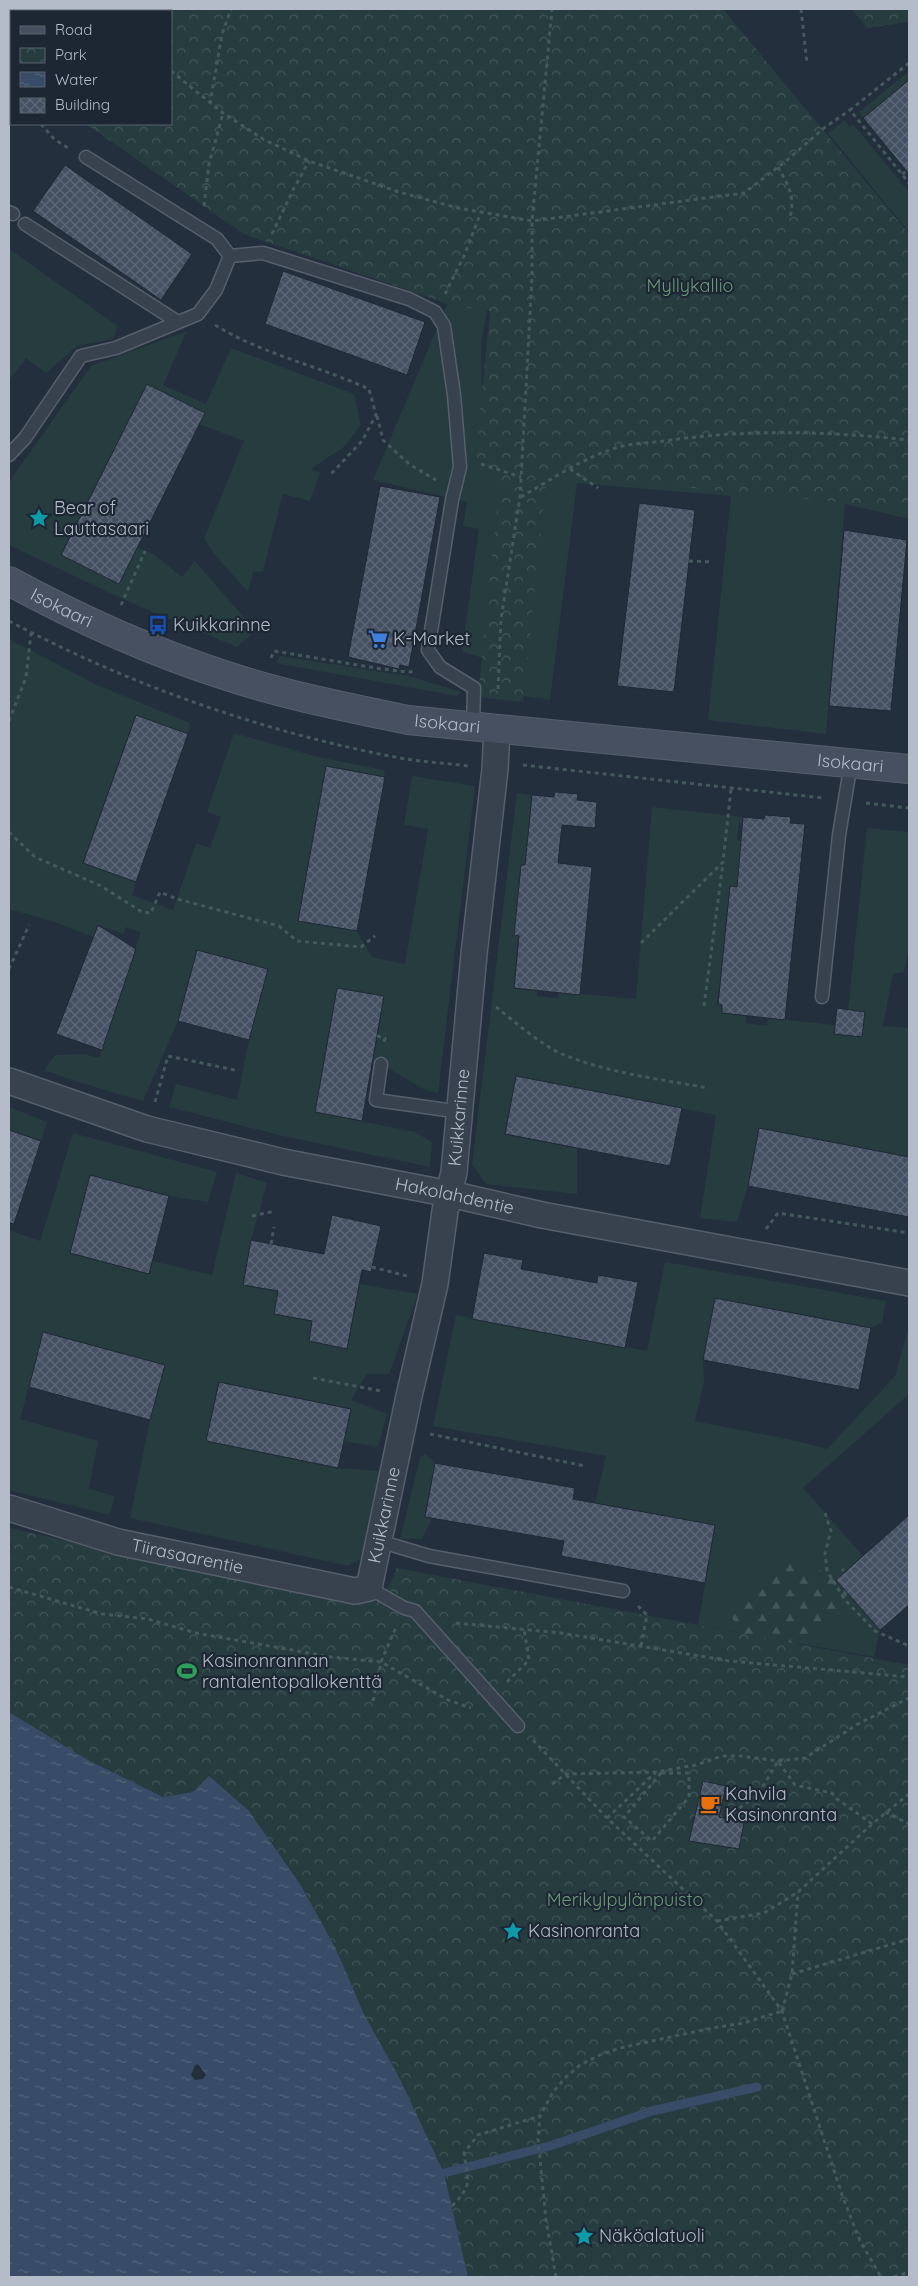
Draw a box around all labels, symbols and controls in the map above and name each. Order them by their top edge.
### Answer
legend [10,10,172,125]
text: Road [55,20,92,39]
text: Park [55,45,87,64]
text: Water [55,70,98,89]
text: Building [55,95,110,114]
park label: Myllykallio [647,274,733,297]
place label: Bear of Lauttasaari [54,496,149,540]
place icon: Bear of Lauttasaari [28,507,50,529]
street label: Isokaari [27,582,96,632]
place label: Kuikkarinne [173,613,271,636]
bus stop icon: Kuikkarinne [147,614,169,636]
place label: K-Market [393,627,470,650]
supermarket icon: K-Market [367,628,389,650]
street label: Isokaari [413,709,481,738]
street label: Isokaari [816,748,885,777]
street label: Kuikkarinne [443,1068,474,1167]
street label: Hakolahdentie [393,1172,516,1219]
street label: Kuikkarinne [362,1465,405,1565]
street label: Tiirasaarentie [129,1533,246,1579]
place label: Kasinonrannan rantalentopallokenttä [202,1649,382,1693]
sports icon: Kasinonrannan rantalentopallokenttä [176,1660,198,1682]
place label: Kahvila Kasinonranta [725,1782,837,1826]
cafe icon: Kahvila Kasinonranta [699,1793,721,1815]
park label: Merikylpylänpuisto [547,1888,703,1911]
place label: Kasinonranta [528,1919,640,1942]
place icon: Kasinonranta [502,1920,524,1942]
place label: Näköalatuoli [599,2224,705,2247]
place icon: Näköalatuoli [573,2225,595,2247]

